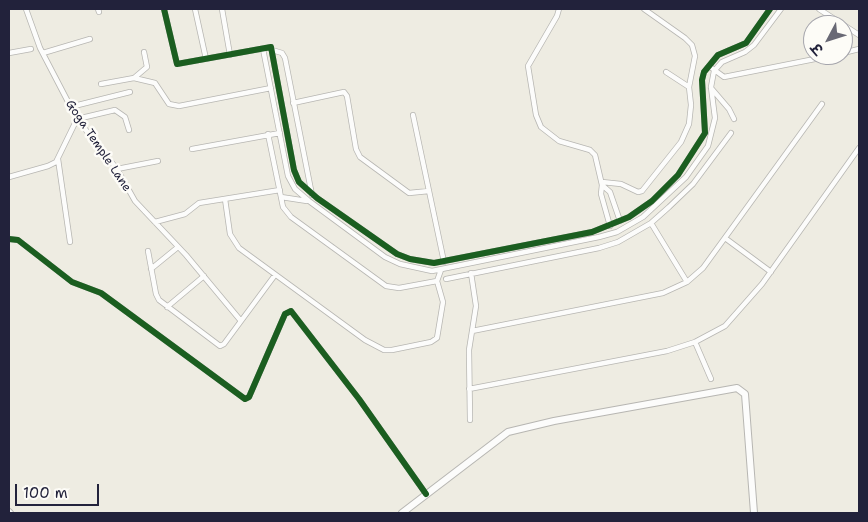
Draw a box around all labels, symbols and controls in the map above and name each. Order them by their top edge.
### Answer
north arrow [803,15,853,65]
text: उ [807,40,827,58]
street label: Goga Temple Lane [62,98,134,194]
scale bar [18,474,101,506]
text: 100 m [23,483,68,503]

